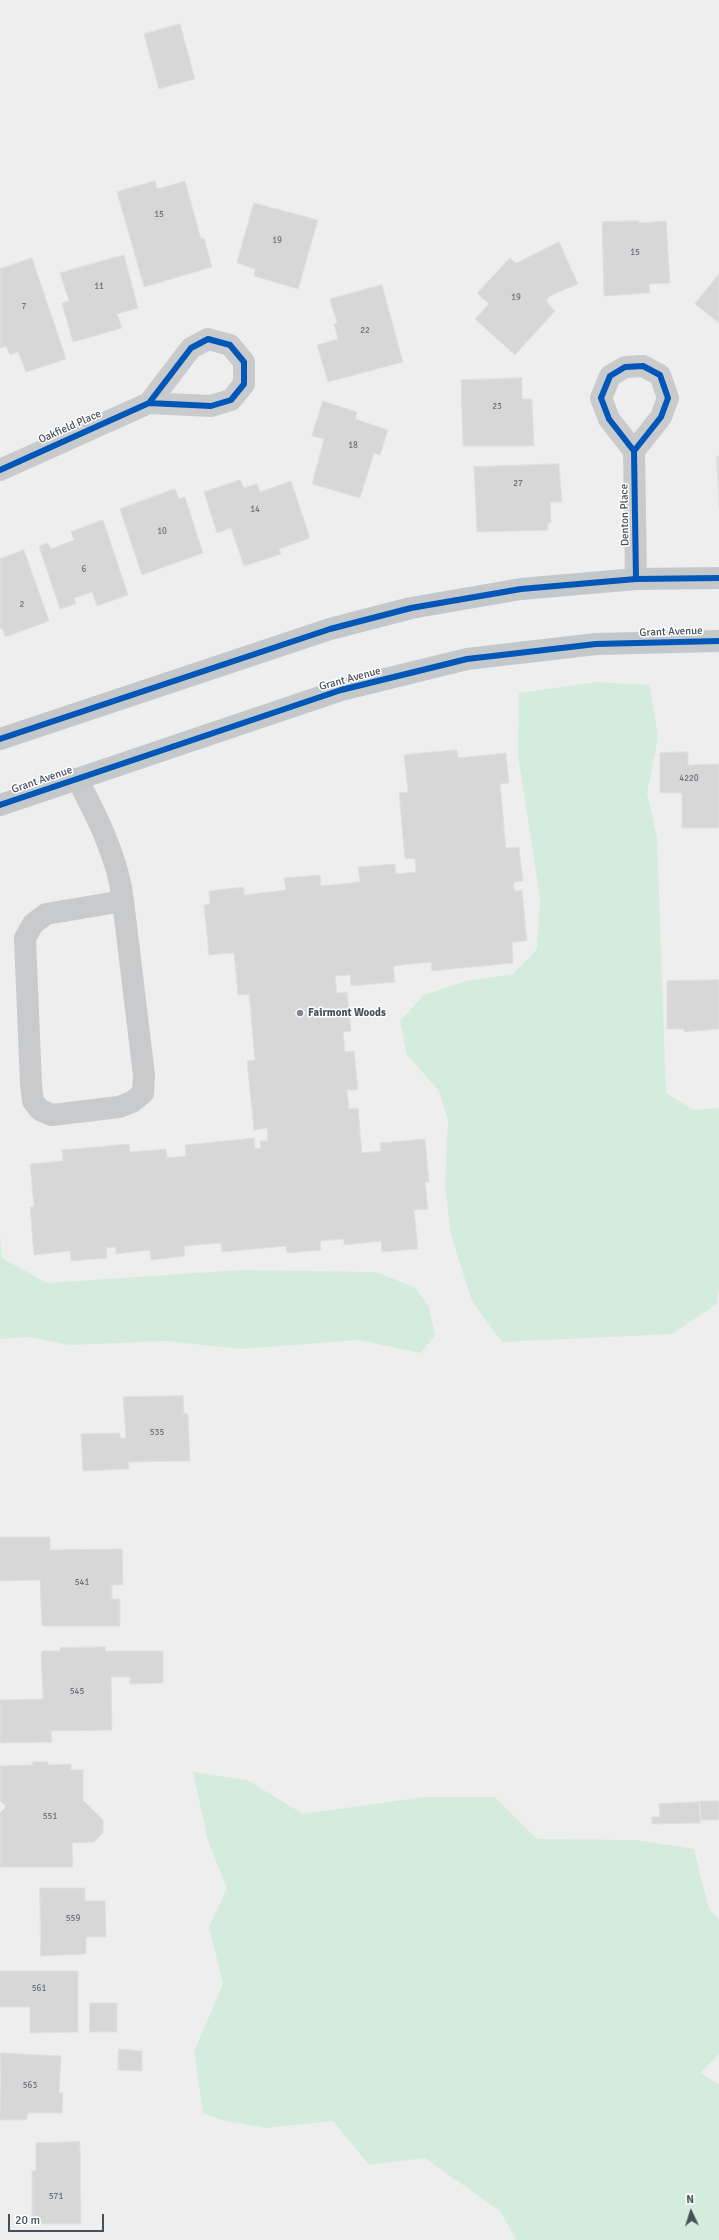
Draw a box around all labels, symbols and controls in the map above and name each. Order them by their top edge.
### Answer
house number: 15 [154,210,164,220]
house number: 19 [272,236,282,246]
house number: 15 [630,248,640,258]
house number: 11 [94,282,104,292]
house number: 19 [511,293,521,303]
house number: 7 [22,302,26,312]
house number: 22 [360,326,370,336]
house number: 23 [492,402,502,412]
street label: Oakfield Place [37,407,103,447]
house number: 18 [348,441,358,451]
house number: 27 [513,479,523,489]
street label: Denton Place [618,484,632,546]
house number: 14 [250,505,260,515]
house number: 10 [157,527,167,537]
house number: 6 [82,565,86,575]
house number: 2 [20,600,24,610]
street label: Grant Avenue [639,624,703,640]
street label: Grant Avenue [318,664,382,694]
street label: Grant Avenue [10,763,74,797]
house number: 4220 [679,774,699,784]
place label: Fairmont Woods [308,1006,386,1020]
marker: Fairmont Woods [295,1008,305,1018]
house number: 535 [150,1428,164,1438]
house number: 541 [75,1578,89,1588]
house number: 545 [70,1687,84,1697]
house number: 551 [43,1812,57,1822]
house number: 559 [66,1914,80,1924]
house number: 561 [32,1984,46,1994]
house number: 563 [23,2081,37,2091]
house number: 571 [49,2192,63,2202]
north arrow [671,2192,711,2232]
text: N [686,2193,694,2206]
scale bar [10,2206,106,2232]
text: 20 m [15,2213,40,2228]

